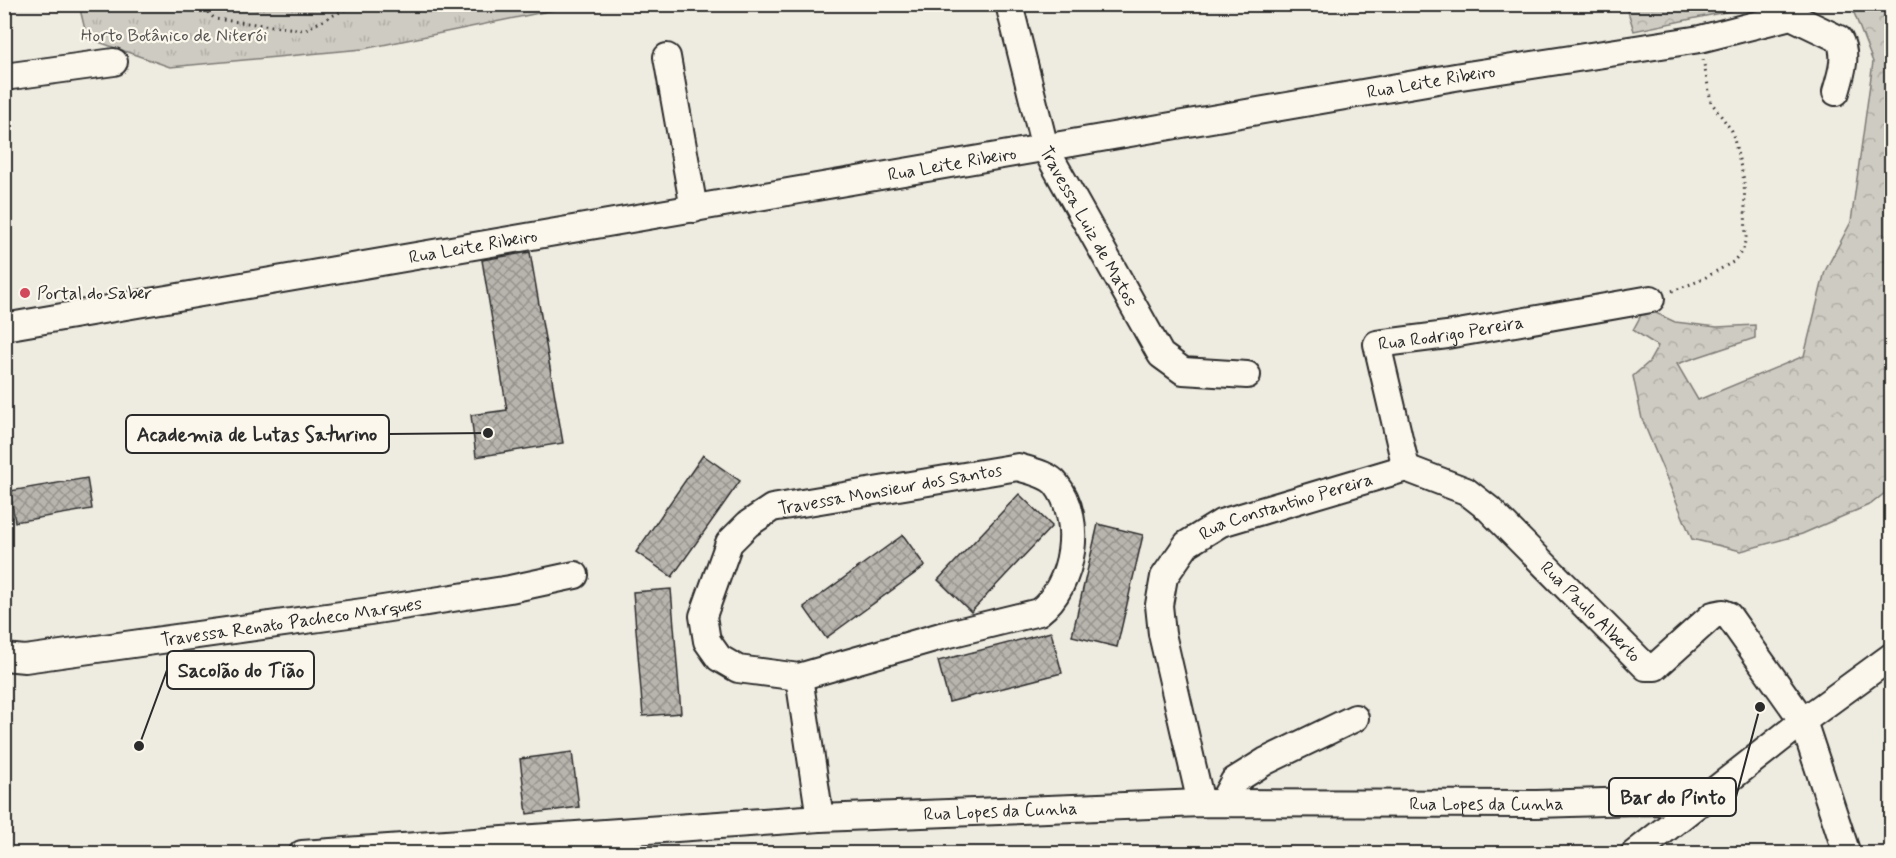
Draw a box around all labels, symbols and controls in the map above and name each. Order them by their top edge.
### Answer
park label: Horto Botânico de Niterói [81,24,267,48]
street label: Rua Leite Ribeiro [1365,60,1497,105]
street label: Rua Leite Ribeiro [886,142,1018,188]
street label: Travessa Luiz de Matos [1033,142,1142,311]
street label: Rua Leite Ribeiro [407,224,539,270]
place label: Portal do Saber [37,282,153,306]
marker: Portal do Saber [18,286,32,300]
street label: Rua Rodrigo Pereira [1377,311,1526,357]
callout: Academia de Lutas Saturino [126,415,389,453]
text: Academia de Lutas Saturino [137,422,377,449]
street label: Travessa Monsieur dos Santos [776,458,1004,522]
street label: Rua Constantino Pereira [1195,468,1376,547]
street label: Rua Paulo Alberto [1535,556,1646,668]
street label: Travessa Renato Pacheco Marques [159,592,424,653]
callout: Sacolão do Tião [167,651,314,689]
text: Sacolão do Tião [178,658,305,685]
callout: Bar do Pinto [1609,778,1736,816]
text: Bar do Pinto [1620,785,1726,812]
street label: Rua Lopes da Cunha [1409,792,1564,817]
street label: Rua Lopes da Cunha [923,797,1078,827]

